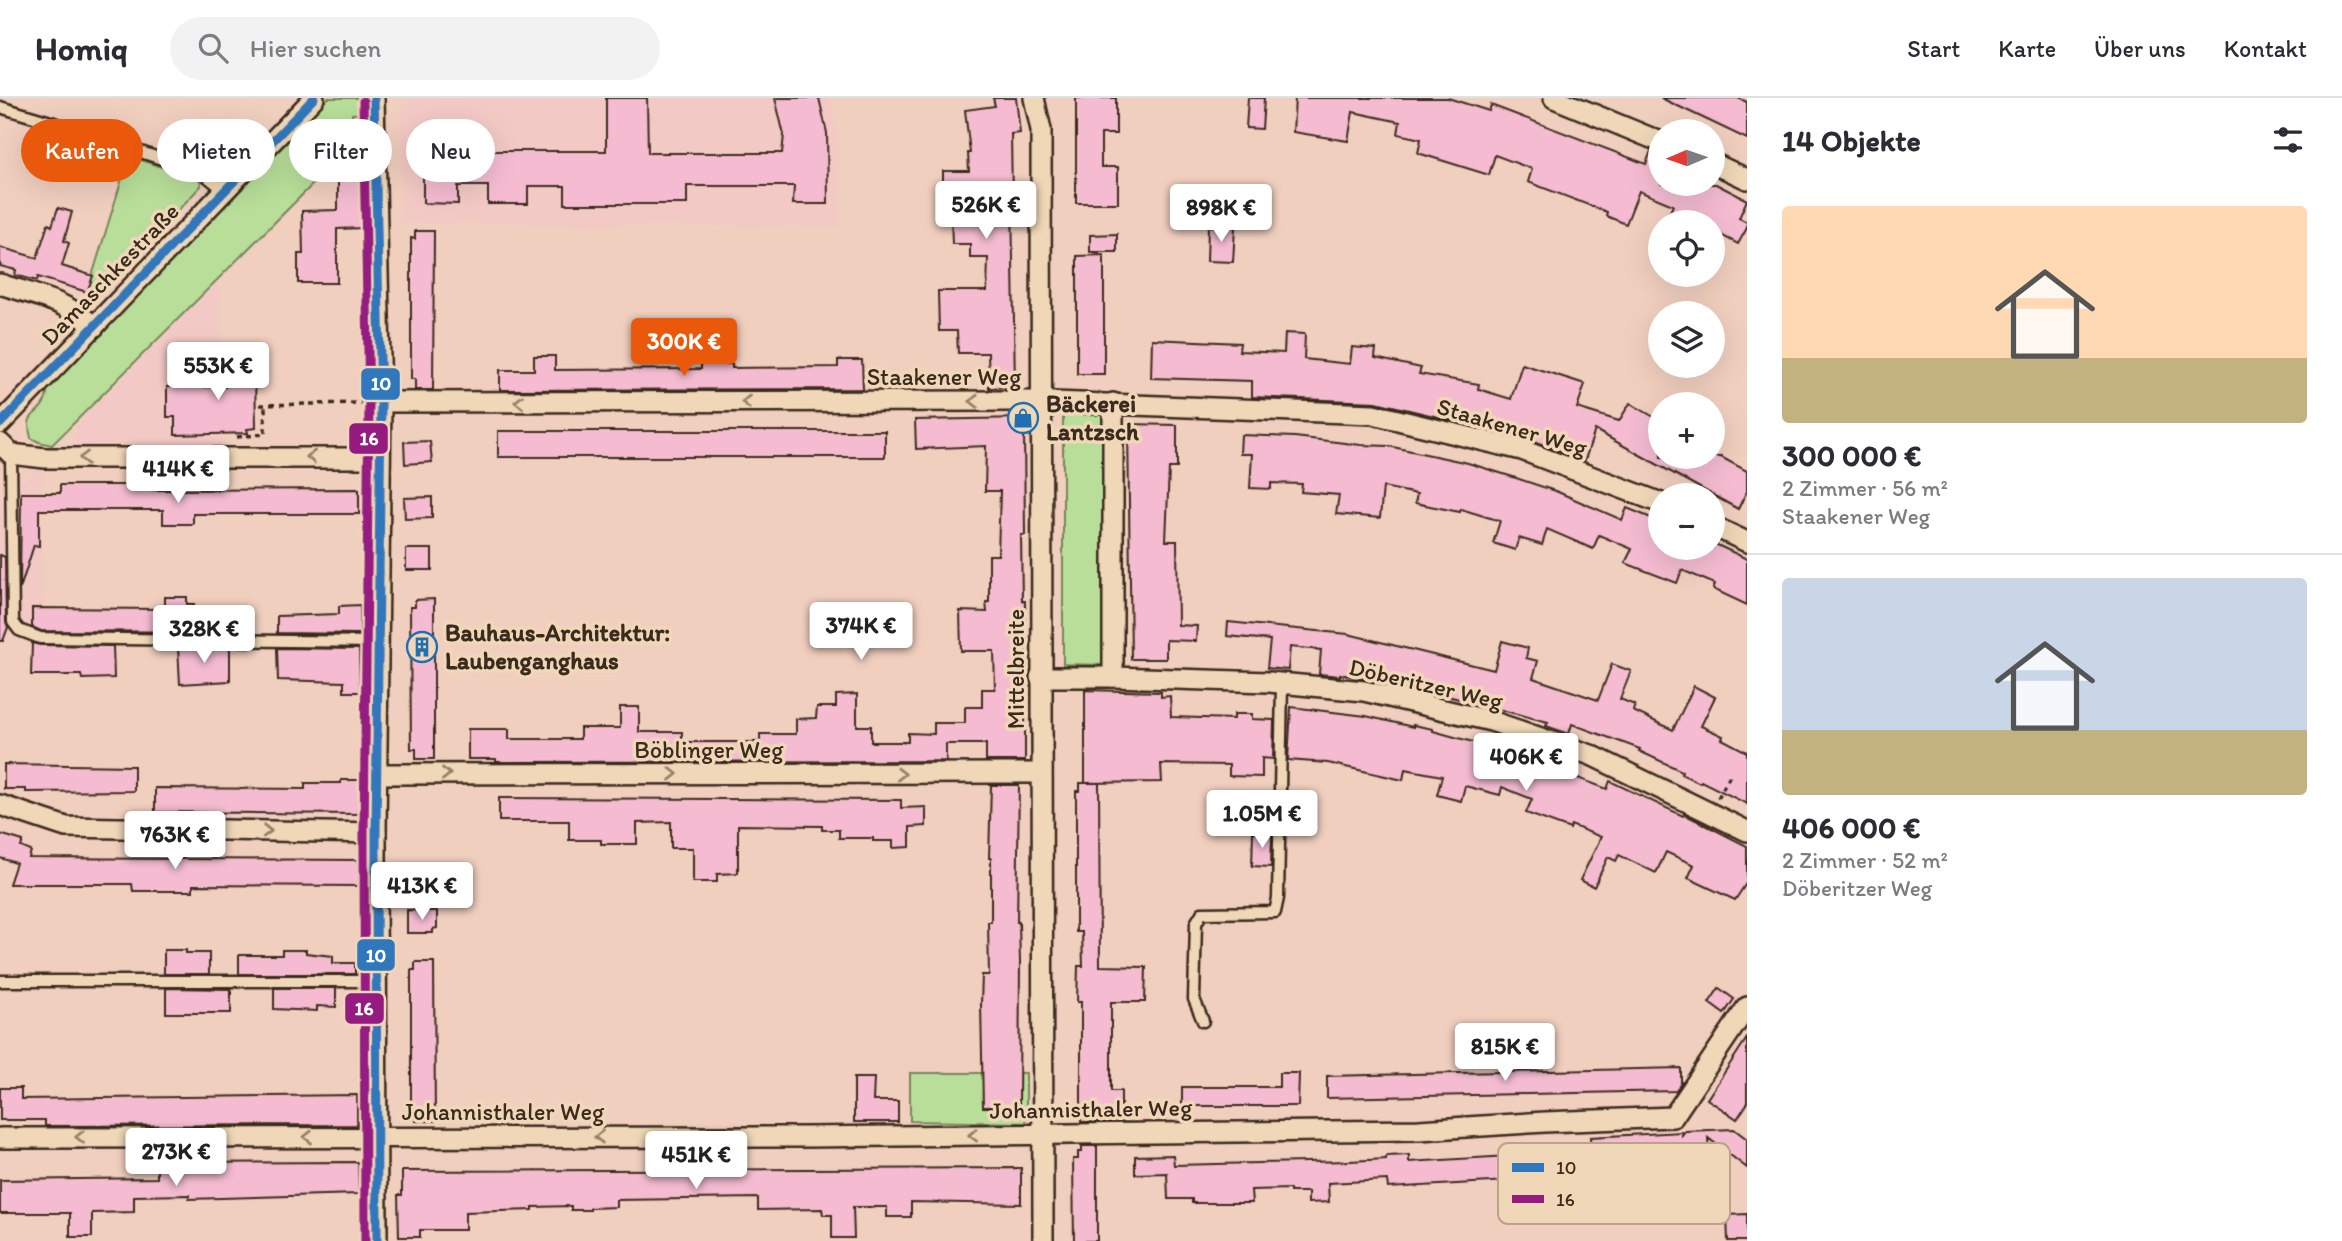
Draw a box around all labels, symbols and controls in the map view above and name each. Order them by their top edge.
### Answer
search box [170,17,660,80]
text: Homiq [35,29,128,68]
icon: search [194,29,232,67]
text: Hier suchen [250,32,381,64]
text: Start [1907,34,1960,63]
text: Karte [1998,34,2056,63]
text: Über uns [2094,34,2186,63]
text: Kontakt [2224,34,2307,63]
chip: Kaufen [21,119,143,182]
chip: Mieten [157,119,275,182]
chip: Filter [289,119,392,182]
chip: Neu [406,119,495,182]
north arrow [1648,119,1726,196]
map controls [1648,119,1725,560]
icon: filters [2269,121,2307,159]
text: 14 Objekte [1782,122,1921,159]
pin: 526K € [929,181,1043,241]
pin: 898K € [1164,184,1278,244]
text: 526K € [951,190,1021,218]
text: 898K € [1186,193,1256,221]
street label: Damaschkestraße [34,196,185,351]
button: locate [1648,210,1725,287]
icon: home [1982,251,2108,377]
button: layers [1648,301,1725,378]
pin: 300K € [627,318,741,378]
text: 300K € [647,327,721,355]
pin: 553K € [161,342,275,402]
text: 553K € [183,351,253,379]
street label: Staakener Weg [867,362,1022,391]
line badge: 10 [360,367,401,401]
text: 10 [371,372,392,395]
place label: Bäckerei Lantzsch [1046,389,1139,446]
street label: Staakener Weg [1434,391,1591,462]
button: + [1648,392,1725,469]
one-way arrow [968,393,979,409]
one-way arrow [513,394,524,410]
one-way arrow [741,394,751,410]
shop icon: Bäckerei Lantzsch [1006,401,1040,435]
line badge: 16 [348,422,389,455]
text: 16 [360,427,378,450]
text: 300 000 € [1782,437,1921,474]
pin: 414K € [121,446,235,505]
one-way arrow [305,449,316,465]
one-way arrow [78,450,88,466]
text: 414K € [142,454,214,482]
text: 2 Zimmer · 56 m² [1782,474,1948,502]
button: − [1648,483,1725,560]
text: Staakener Weg [1782,502,1930,530]
pin: 374K € [804,602,918,662]
pin: 328K € [147,606,261,665]
street label: Mittelbreite [1001,609,1030,729]
text: 374K € [826,611,896,639]
text: 328K € [169,614,239,642]
place label: Bauhaus-Architektur: Laubenganghaus [445,618,670,676]
icon: home [1982,623,2108,749]
building icon: Bauhaus-Architektur: Laubenganghaus [405,630,439,664]
street label: Döberitzer Weg [1346,652,1507,715]
pin: 406K € [1469,734,1583,793]
street label: Böblinger Weg [634,735,784,764]
text: 406K € [1489,742,1563,770]
one-way arrow [441,766,451,782]
one-way arrow [668,766,679,782]
one-way arrow [896,766,906,782]
pin: 1.05M € [1197,790,1327,850]
text: 1.05M € [1223,799,1301,827]
text: 406 000 € [1782,809,1920,846]
pin: 763K € [118,812,232,871]
text: 763K € [140,820,210,848]
one-way arrow [262,823,272,839]
text: 2 Zimmer · 52 m² [1782,846,1948,874]
pin: 413K € [365,862,479,922]
text: 413K € [387,871,457,899]
text: Döberitzer Weg [1782,874,1932,902]
line badge: 10 [356,938,396,972]
text: 10 [366,944,387,967]
line badge: 16 [344,992,385,1025]
text: 16 [355,997,373,1020]
pin: 815K € [1448,1024,1562,1083]
text: 815K € [1471,1032,1539,1060]
street label: Johannisthaler Weg [989,1092,1193,1125]
street label: Johannisthaler Weg [402,1097,605,1126]
one-way arrow [968,1127,978,1143]
pin: 273K € [119,1128,233,1188]
one-way arrow [74,1129,85,1145]
one-way arrow [302,1129,312,1145]
one-way arrow [593,1129,604,1145]
pin: 451K € [639,1132,753,1191]
text: 273K € [141,1137,211,1165]
text: 451K € [661,1140,731,1168]
legend [1498,1143,1730,1224]
text: 10 [1556,1156,1577,1179]
text: 16 [1556,1188,1575,1211]

